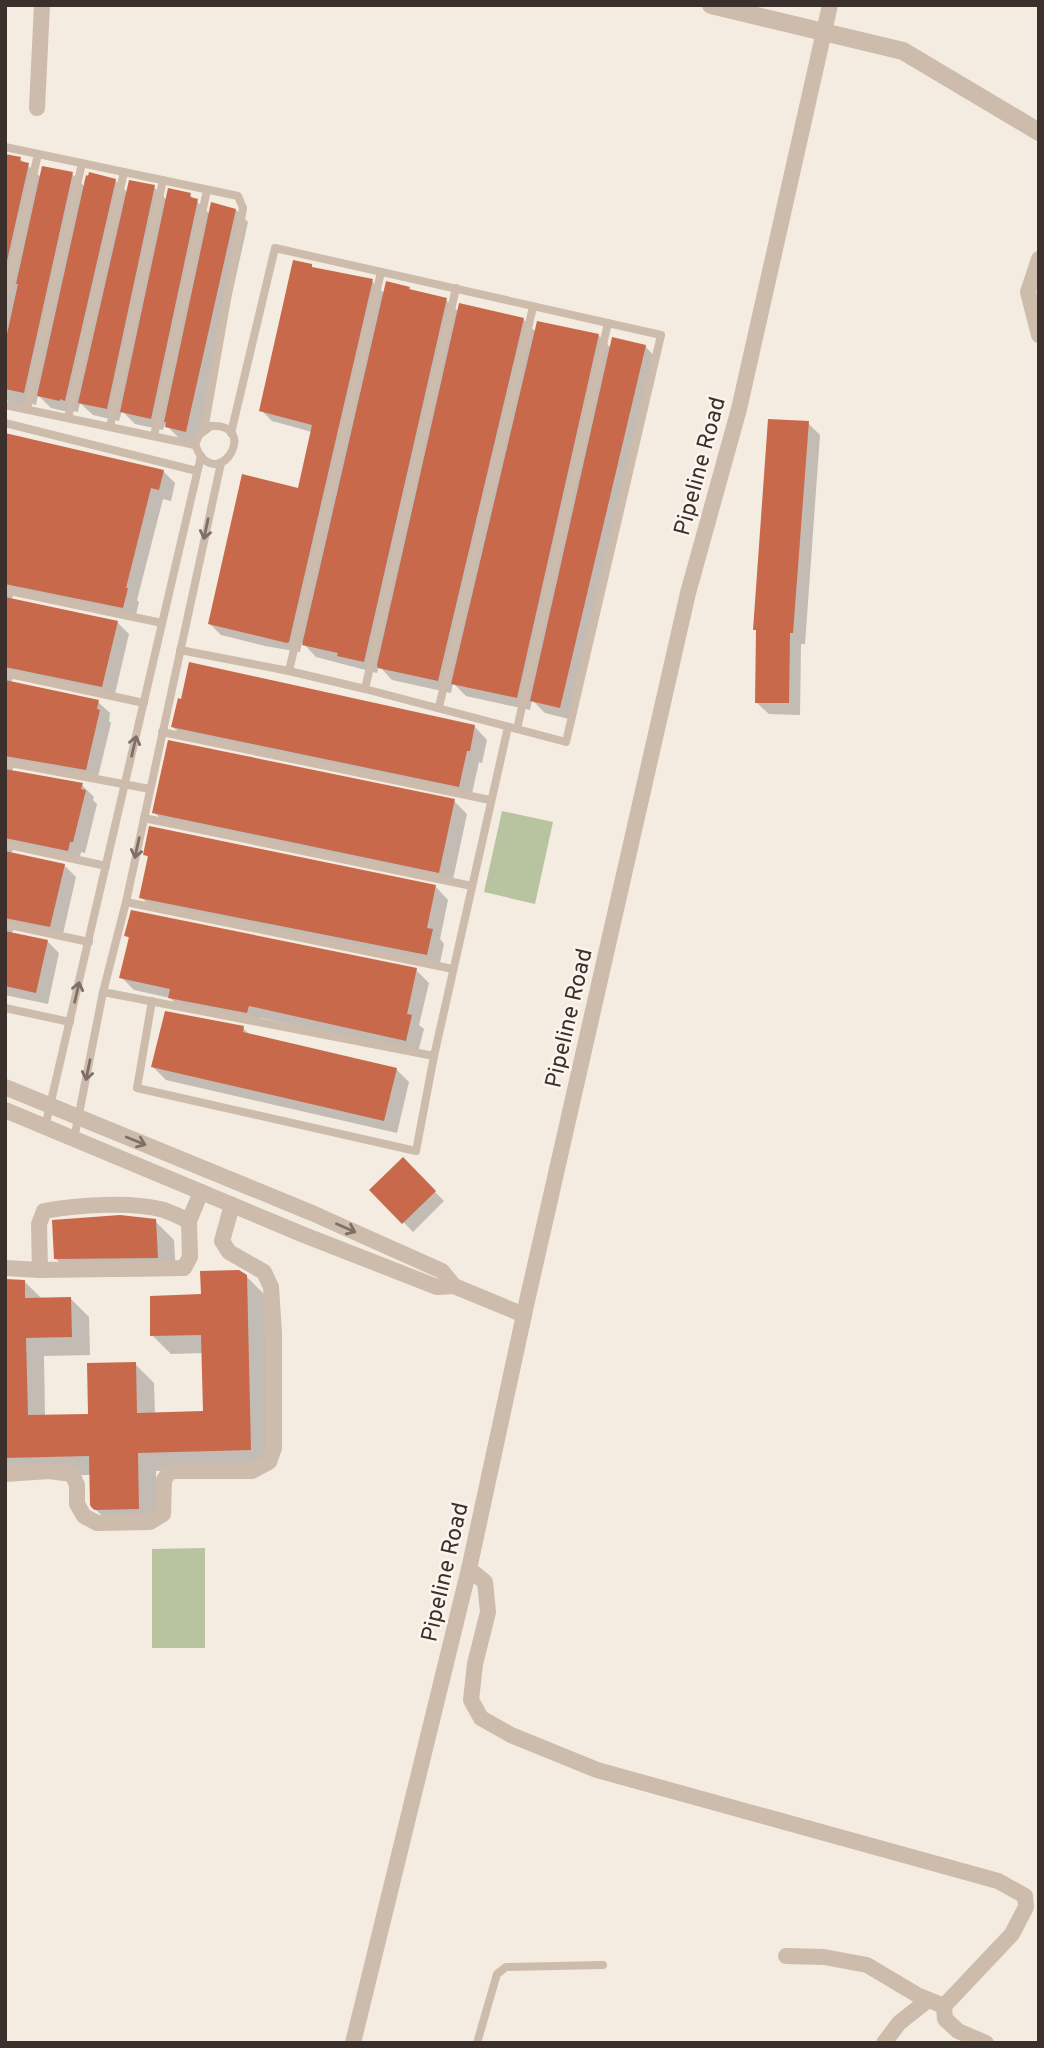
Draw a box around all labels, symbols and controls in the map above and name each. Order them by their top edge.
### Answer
street label: Pipeline Road [669,394,734,539]
one-way arrow [199,518,212,540]
one-way arrow [128,735,141,758]
one-way arrow [130,836,144,859]
street label: Pipeline Road [540,946,601,1091]
one-way arrow [72,981,85,1003]
one-way arrow [81,1058,95,1081]
one-way arrow [125,1135,147,1148]
one-way arrow [335,1222,357,1235]
street label: Pipeline Road [416,1500,477,1645]

